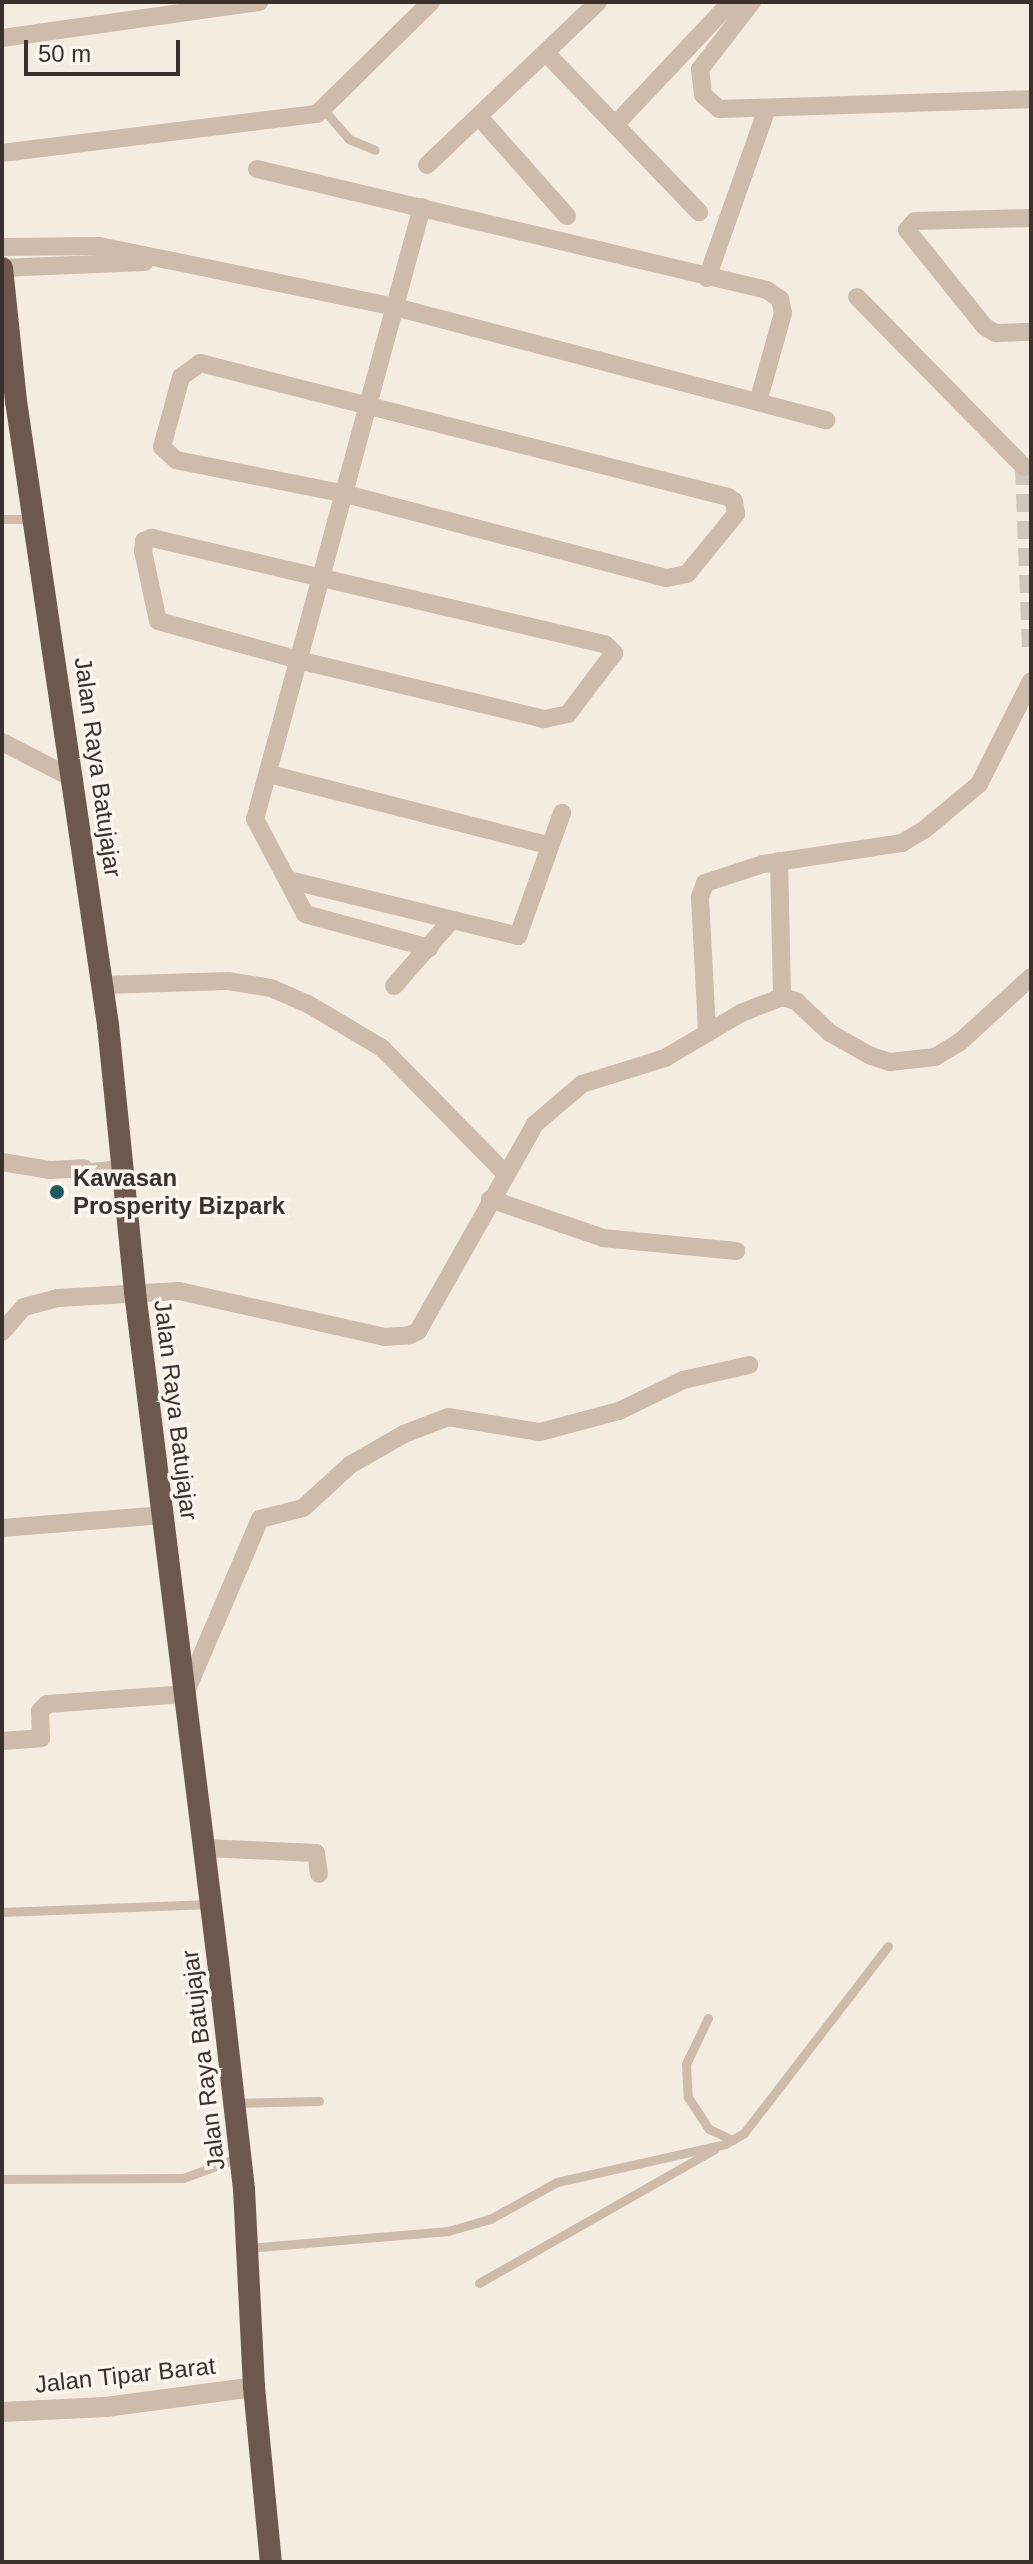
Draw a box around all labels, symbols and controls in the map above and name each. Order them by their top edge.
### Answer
scale bar [28,24,184,74]
text: 50 m [38,40,91,67]
street label: Jalan Raya Batujajar [68,655,128,879]
place label: Kawasan Prosperity Bizpark [73,1164,285,1220]
marker: Kawasan Prosperity Bizpark [48,1183,66,1201]
street label: Jalan Raya Batujajar [148,1298,204,1522]
street label: Jalan Raya Batujajar [175,1948,231,2172]
street label: Jalan Tipar Barat [33,2351,217,2399]

